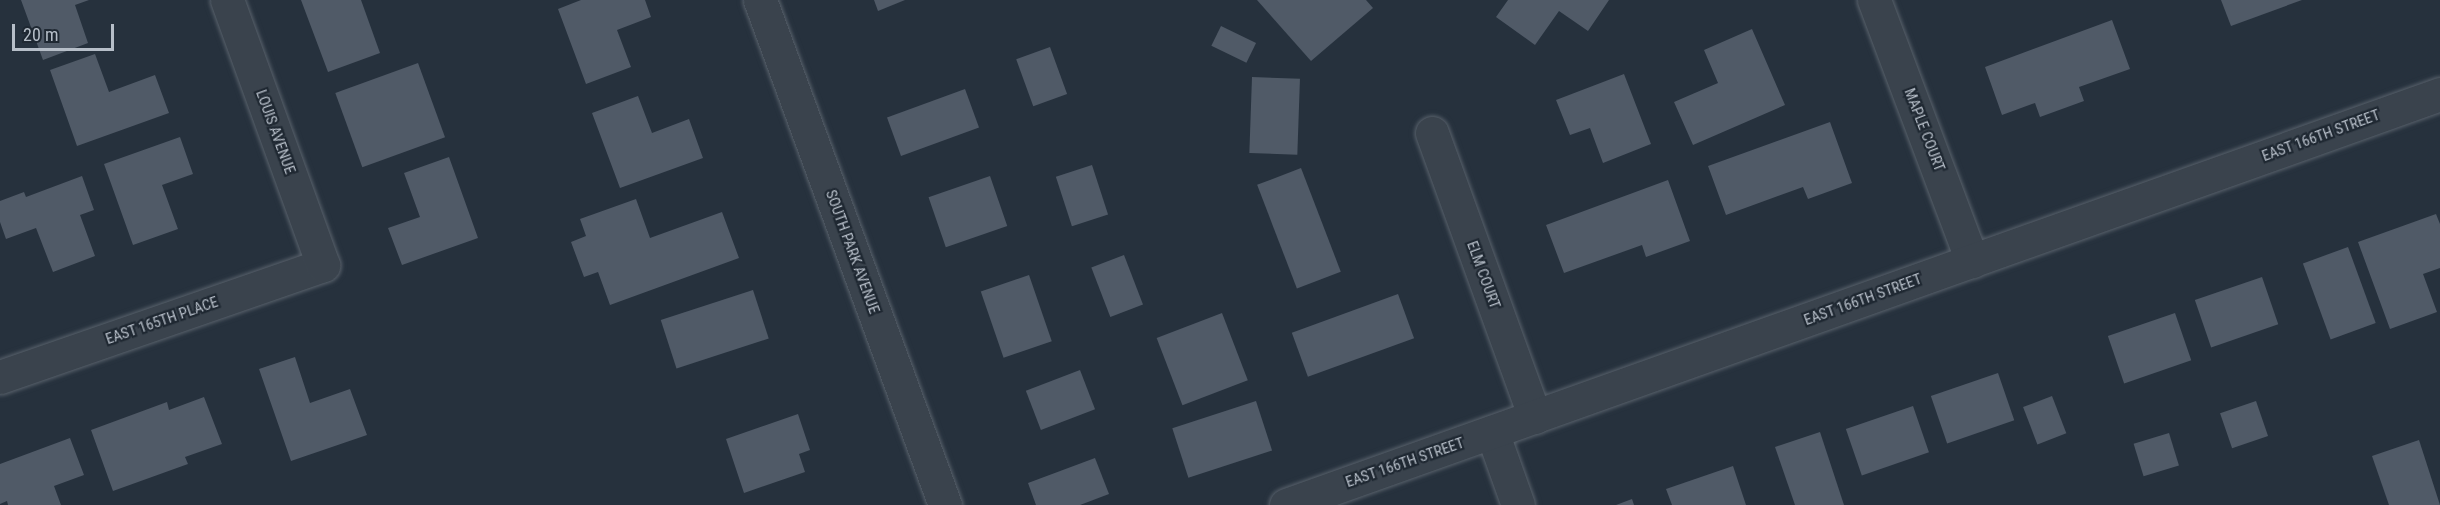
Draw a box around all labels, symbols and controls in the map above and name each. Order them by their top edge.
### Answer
scale bar [15,12,117,50]
text: 20 m [23,24,58,45]
street label: MAPLE COURT [1900,86,1948,174]
street label: LOUIS AVENUE [251,88,299,176]
street label: EAST 166TH STREET [2260,106,2382,166]
street label: SOUTH PARK AVENUE [821,188,883,316]
street label: ELM COURT [1462,239,1504,311]
street label: EAST 166TH STREET [1802,270,1924,330]
street label: EAST 165TH PLACE [103,293,221,349]
street label: EAST 166TH STREET [1343,434,1467,492]

